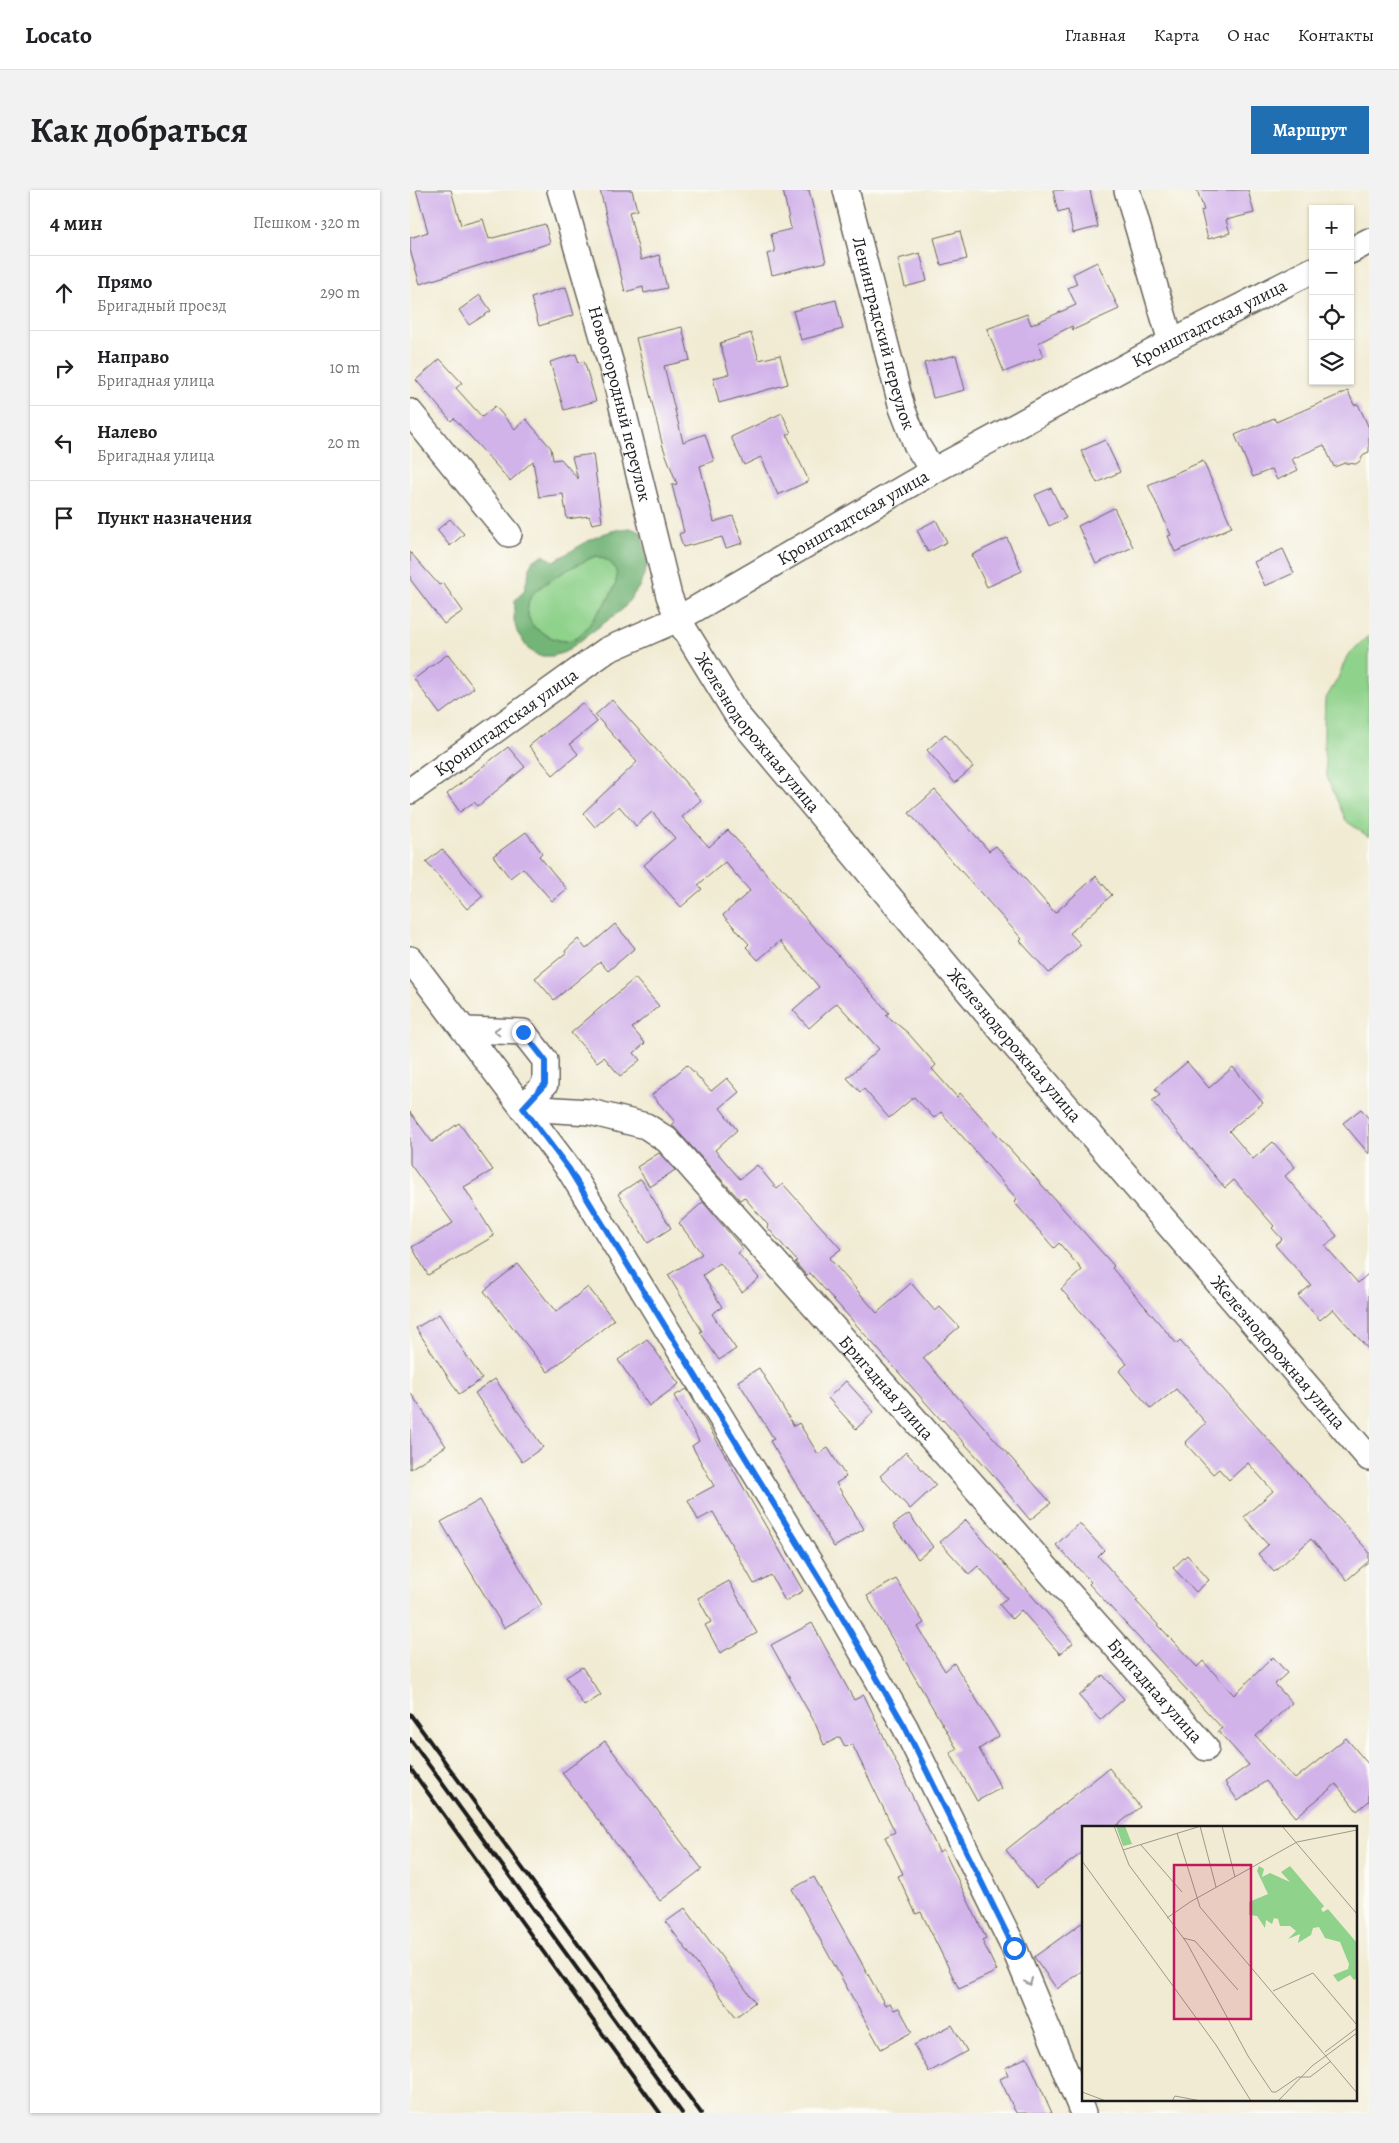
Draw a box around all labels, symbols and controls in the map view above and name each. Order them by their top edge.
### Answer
text: Locato [25,19,92,51]
text: Главная [1065,23,1126,47]
text: Карта [1154,23,1199,47]
text: О нас [1227,23,1270,47]
text: Контакты [1298,23,1374,47]
text: Как добраться [30,106,248,154]
button: Маршрут [1251,106,1369,154]
map controls [1309,205,1354,385]
button: + [1309,205,1354,250]
text: 4 мин [50,209,103,237]
text: Пешком · 320 m [253,212,360,234]
street label: Ленинградский переулок [846,234,921,433]
button: − [1309,250,1354,295]
text: Прямо [97,269,152,295]
street label: Кронштадтская улица [1127,273,1292,373]
icon: ahead [50,279,78,307]
text: 290 m [320,282,360,304]
text: Бригадный проезд [97,295,226,317]
button: locate [1309,295,1354,340]
street label: Новоогородный переулок [583,303,657,504]
button: layers [1309,340,1354,385]
text: Направо [97,344,169,370]
icon: right [50,354,78,382]
text: 10 m [330,357,360,379]
text: Бригадная улица [97,370,215,392]
text: Налево [97,419,157,445]
icon: left [50,429,78,457]
text: 20 m [327,432,360,454]
text: Бригадная улица [97,445,215,467]
street label: Кронштадтская улица [773,464,934,571]
icon: arrive [50,504,78,532]
text: Пункт назначения [97,505,252,531]
street label: Железнодорожная улица [689,648,826,818]
street label: Кронштадтская улица [429,662,583,782]
street label: Железнодорожная улица [942,963,1087,1128]
route end [512,1021,535,1044]
one-way arrow [493,1026,500,1036]
street label: Железнодорожная улица [1205,1270,1351,1435]
street label: Бригадная улица [834,1330,940,1446]
street label: Бригадная улица [1102,1633,1209,1749]
inset map [1082,1826,1356,2100]
route start [1003,1937,1026,1960]
one-way arrow [1022,1977,1033,1986]

